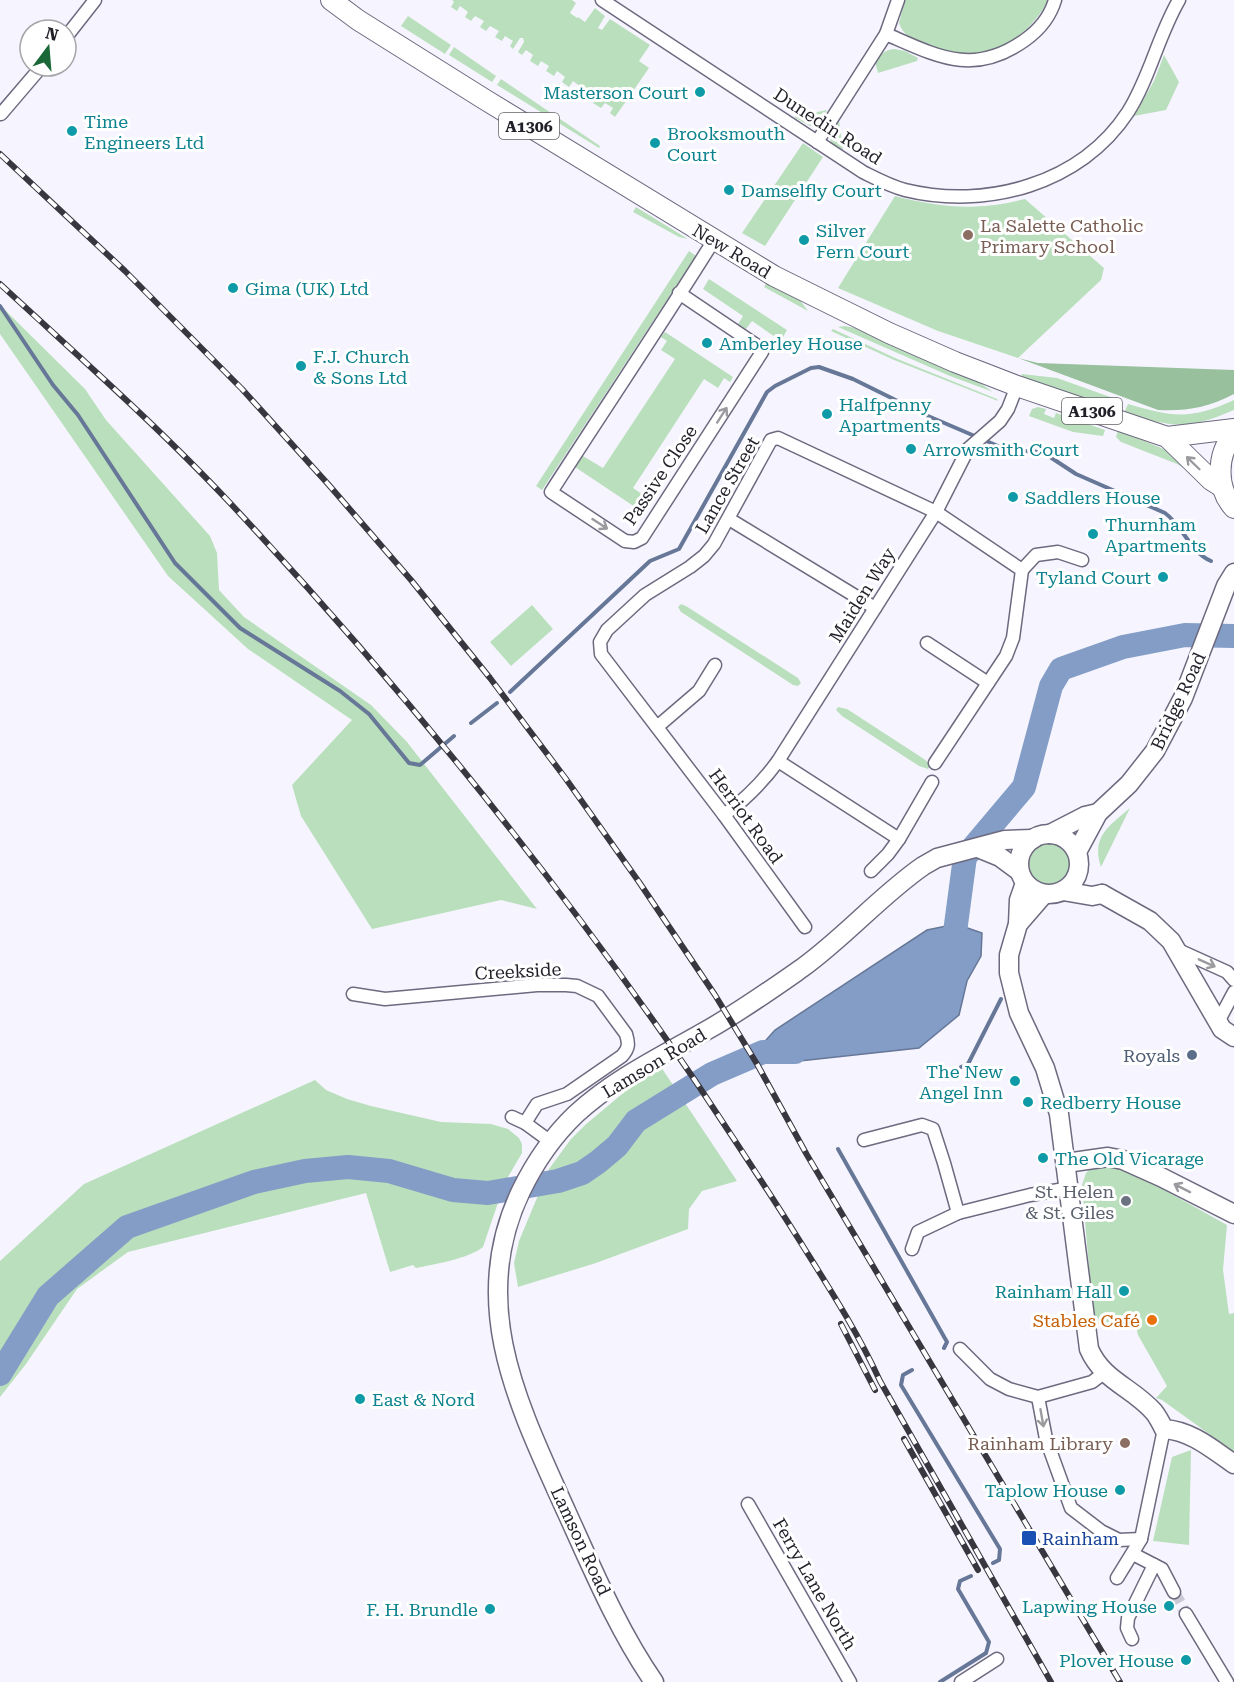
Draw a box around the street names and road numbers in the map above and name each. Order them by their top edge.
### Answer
street label: Dunedin Road [770,83,886,169]
road number: A1306 [499,113,559,139]
street label: New Road [689,219,775,283]
road number: A1306 [1062,398,1122,424]
street label: Passive Close [619,421,701,529]
street label: Lance Street [691,432,763,537]
street label: Maiden Way [825,544,900,646]
street label: Bridge Road [1146,648,1210,753]
street label: Herriot Road [705,765,788,868]
street label: Creekside [474,958,562,984]
street label: Lamson Road [598,1024,710,1102]
street label: Lamson Road [547,1483,616,1599]
street label: Ferry Lane North [769,1514,861,1654]

